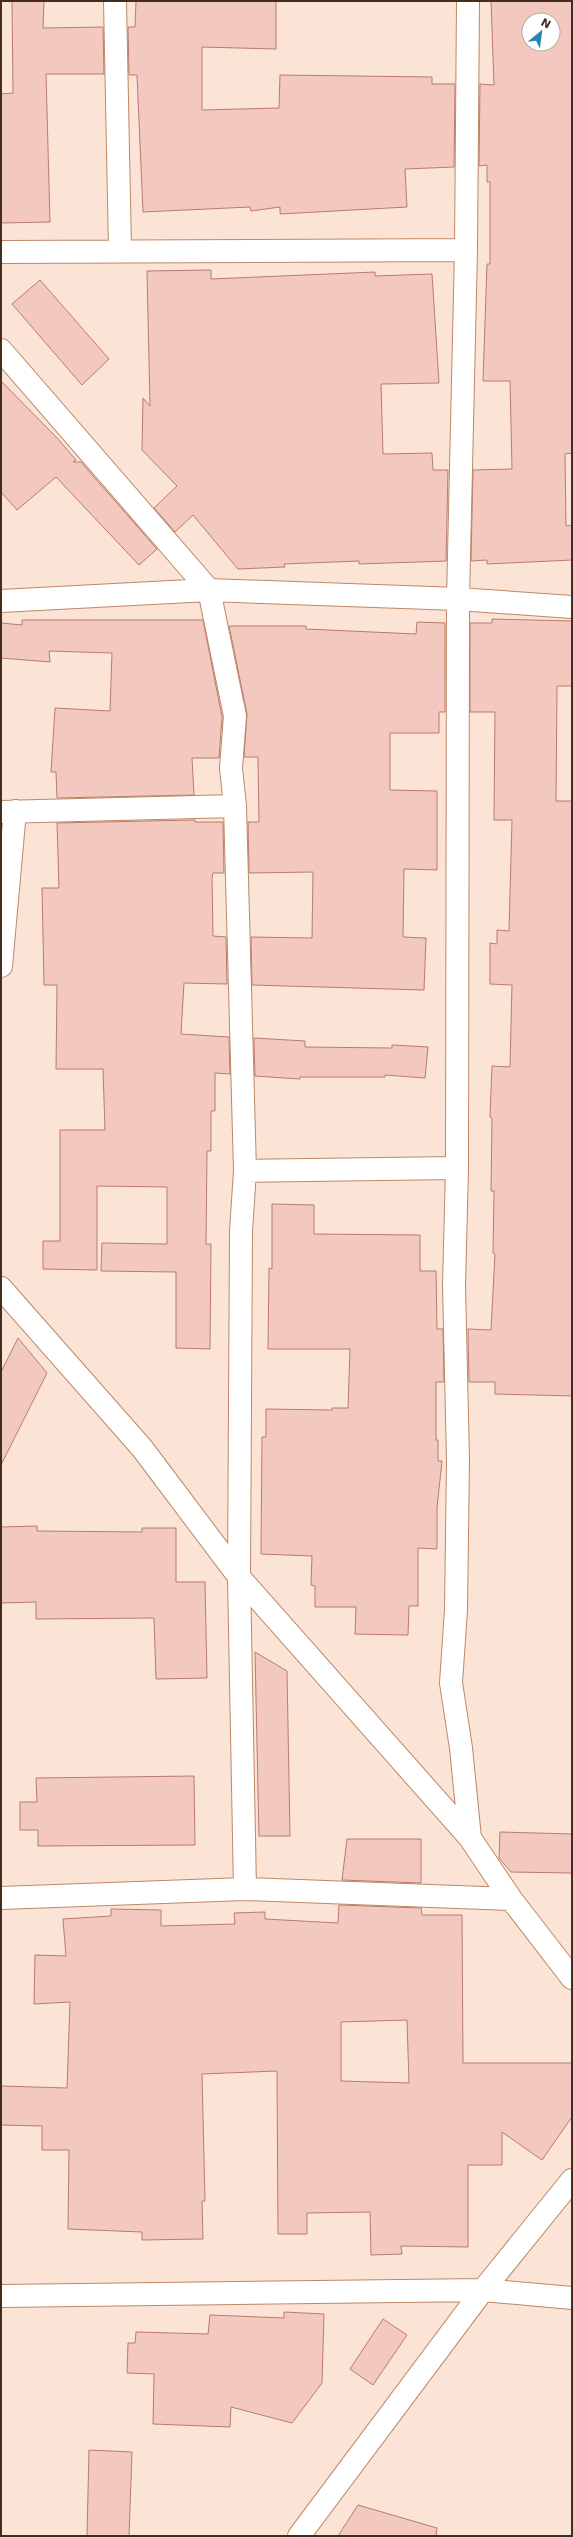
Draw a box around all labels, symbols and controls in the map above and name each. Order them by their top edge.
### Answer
north arrow [521,12,561,52]
text: N [538,16,553,32]

